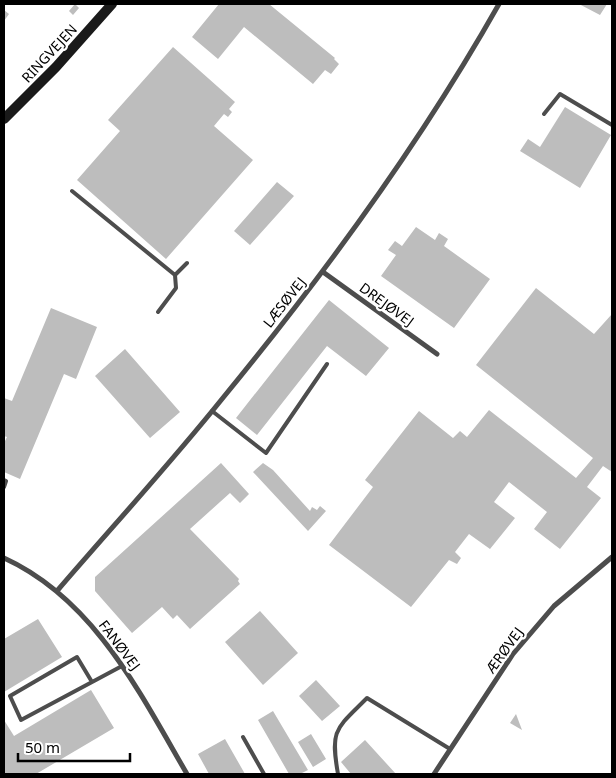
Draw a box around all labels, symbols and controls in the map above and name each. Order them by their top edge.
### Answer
street label: RINGVEJEN [17,20,81,86]
street label: LÆSØVEJ [258,273,310,331]
street label: DREJØVEJ [356,278,418,330]
street label: FANØVEJ [95,616,145,674]
street label: ÆRØVEJ [480,623,527,678]
scale bar [18,730,130,762]
text: 50 m [25,737,60,757]

